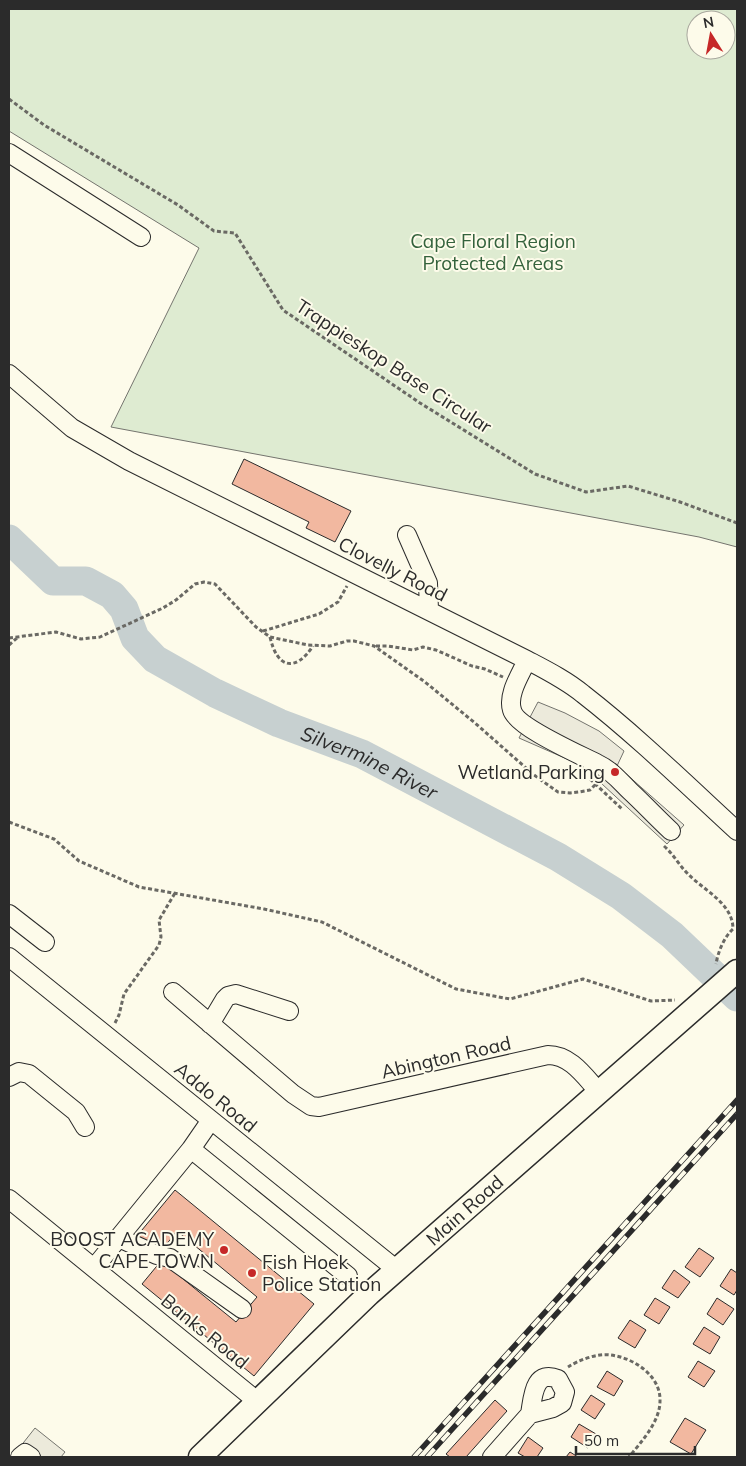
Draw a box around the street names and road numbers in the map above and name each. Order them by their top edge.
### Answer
street label: Trappieskop Base Circular [292,294,496,438]
street label: Clovelly Road [334,531,452,607]
street label: Abington Road [379,1030,513,1084]
street label: Addo Road [170,1057,262,1137]
street label: Main Road [421,1170,508,1250]
street label: Banks Road [156,1288,254,1374]

